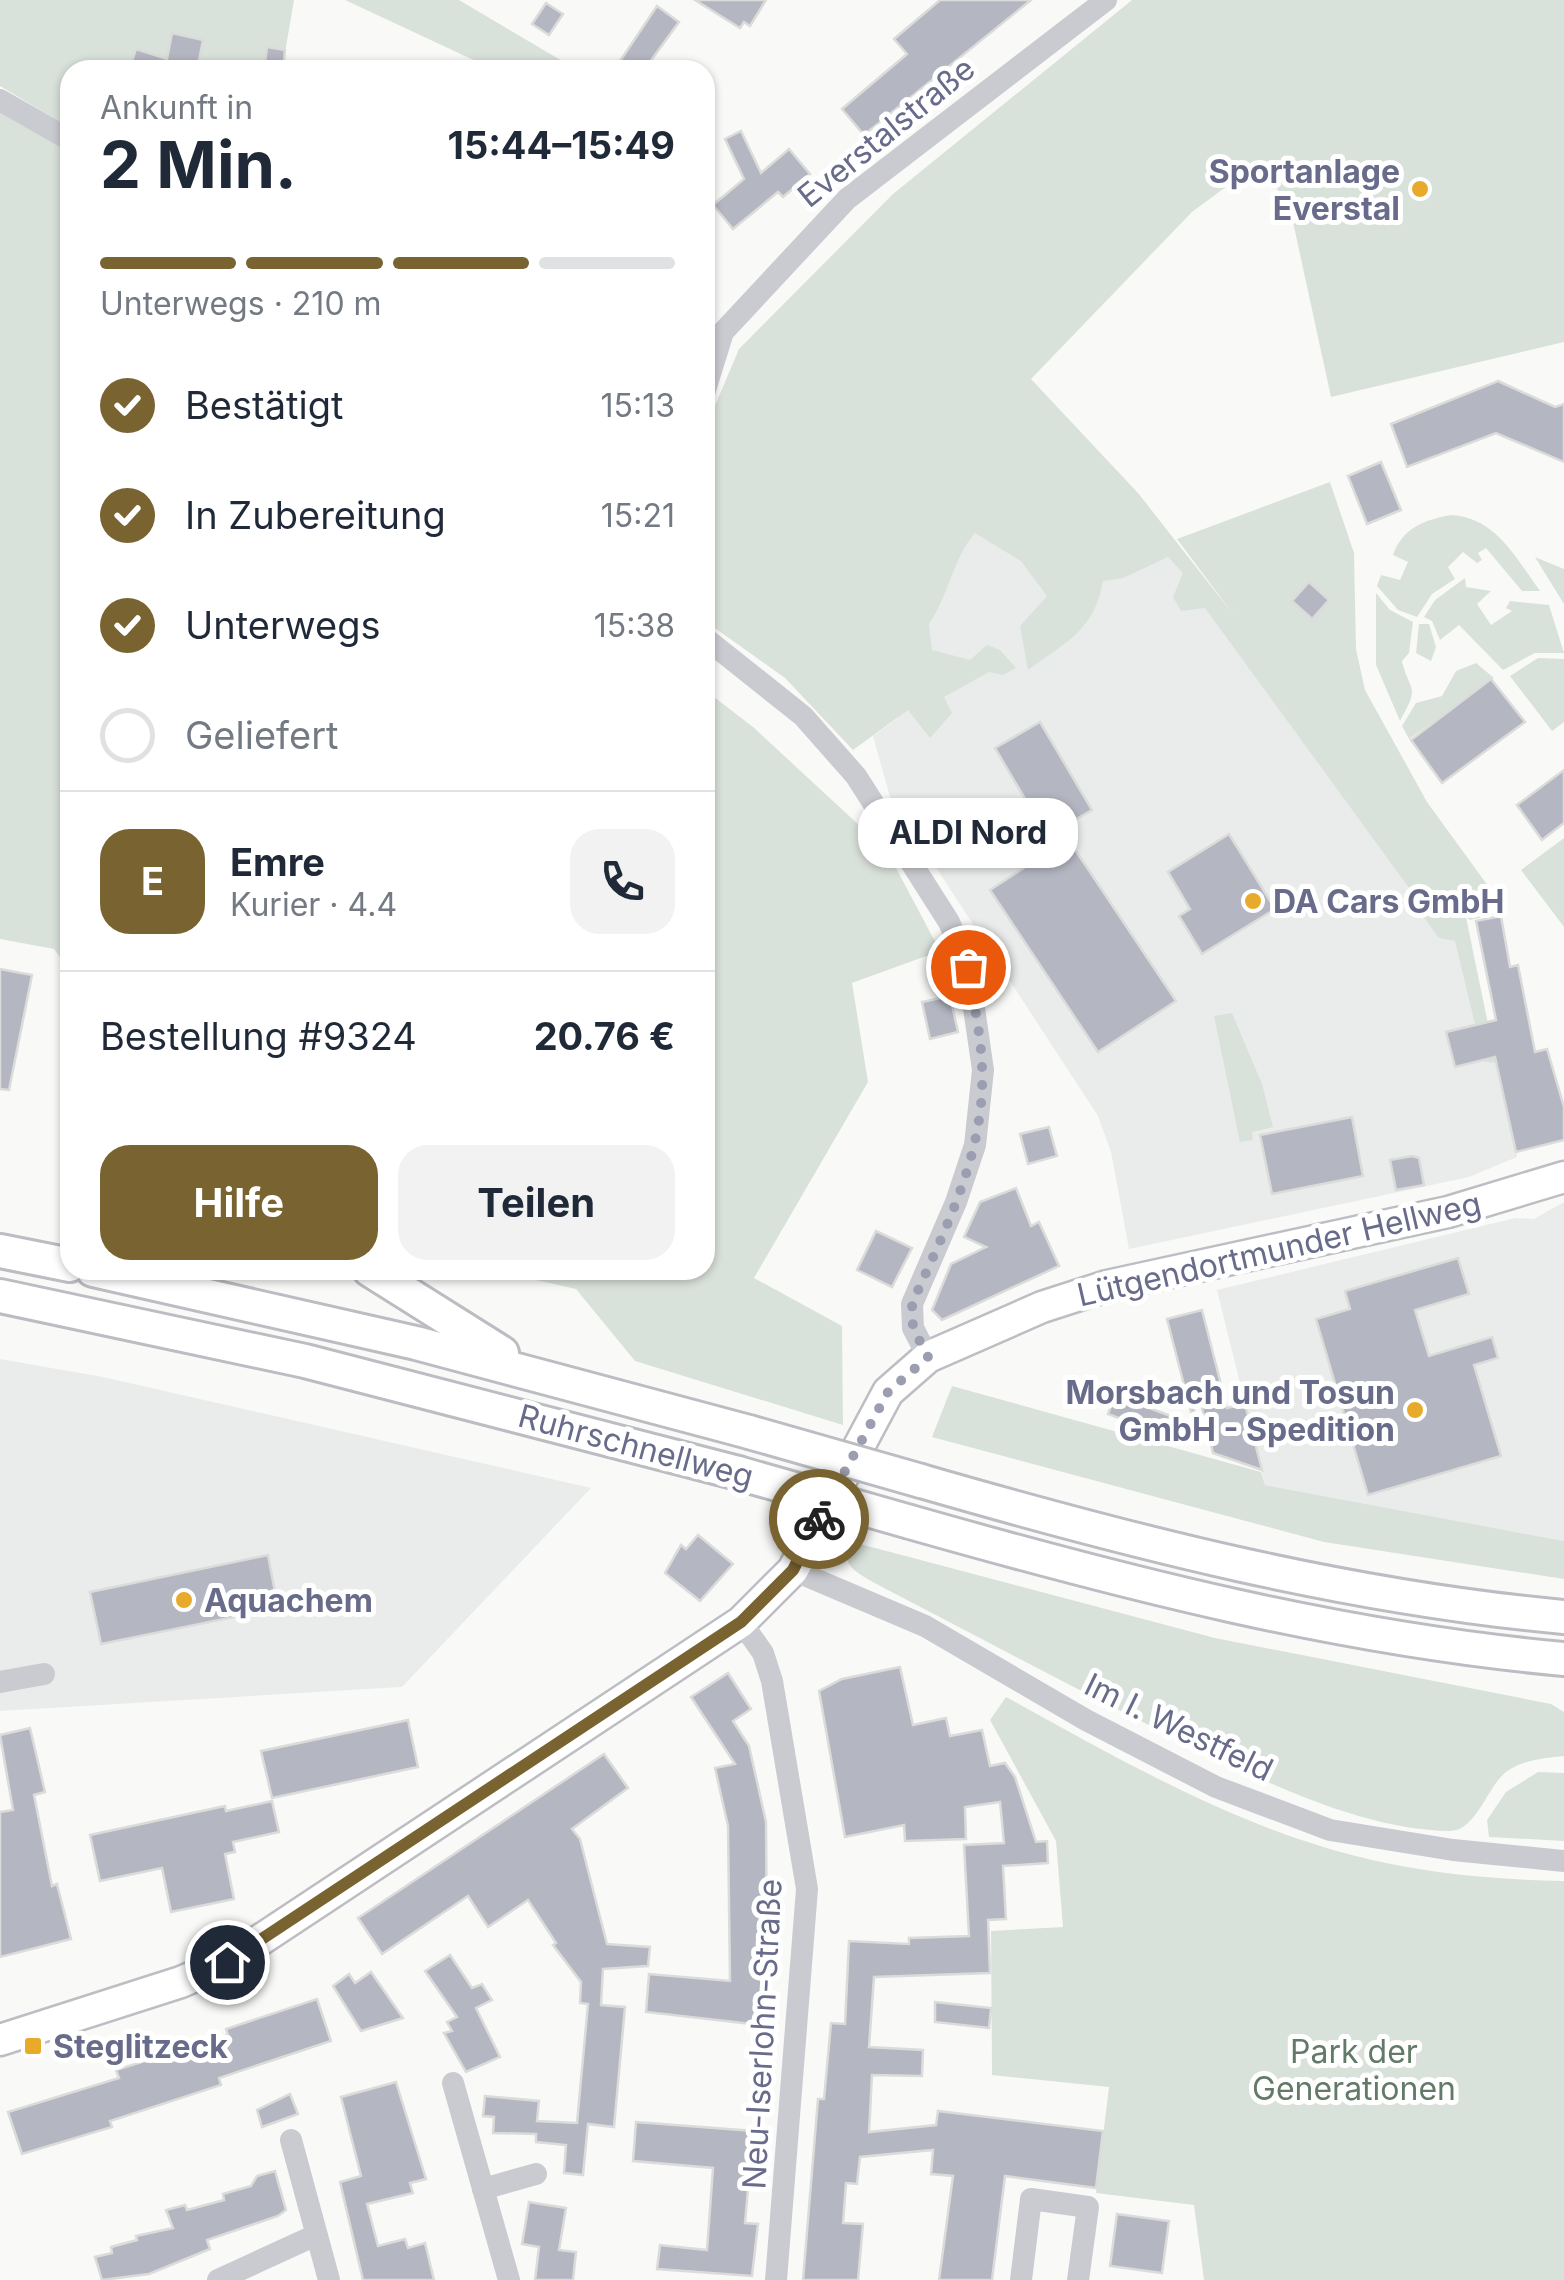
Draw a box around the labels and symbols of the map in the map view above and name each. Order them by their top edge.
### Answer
street label: Everstalstraße [790,49,982,215]
place label: Sportanlage Everstal [1209,152,1400,228]
marker: Sportanlage Everstal [1409,178,1431,200]
callout: ALDI Nord [858,797,1078,867]
place label: DA Cars GmbH [1273,882,1504,921]
marker: DA Cars GmbH [1242,890,1264,912]
pin [926,925,1011,1010]
street label: Lütgendortmunder Hellweg [1073,1184,1485,1314]
place label: Morsbach und Tosun GmbH - Spedition [1065,1373,1395,1449]
street label: Ruhrschnellweg [514,1396,758,1496]
marker: Morsbach und Tosun GmbH - Spedition [1404,1399,1426,1421]
courier [769,1469,869,1569]
place label: Aquachem [204,1581,373,1620]
marker: Aquachem [173,1589,195,1611]
street label: Im I. Westfeld [1079,1665,1279,1789]
street label: Neu-Iserlohn-Straße [734,1878,790,2190]
pin [185,1920,270,2005]
place label: Steglitzeck [53,2027,228,2066]
park label: Park der Generationen [1252,2032,1456,2108]
marker: Steglitzeck [22,2035,44,2057]

